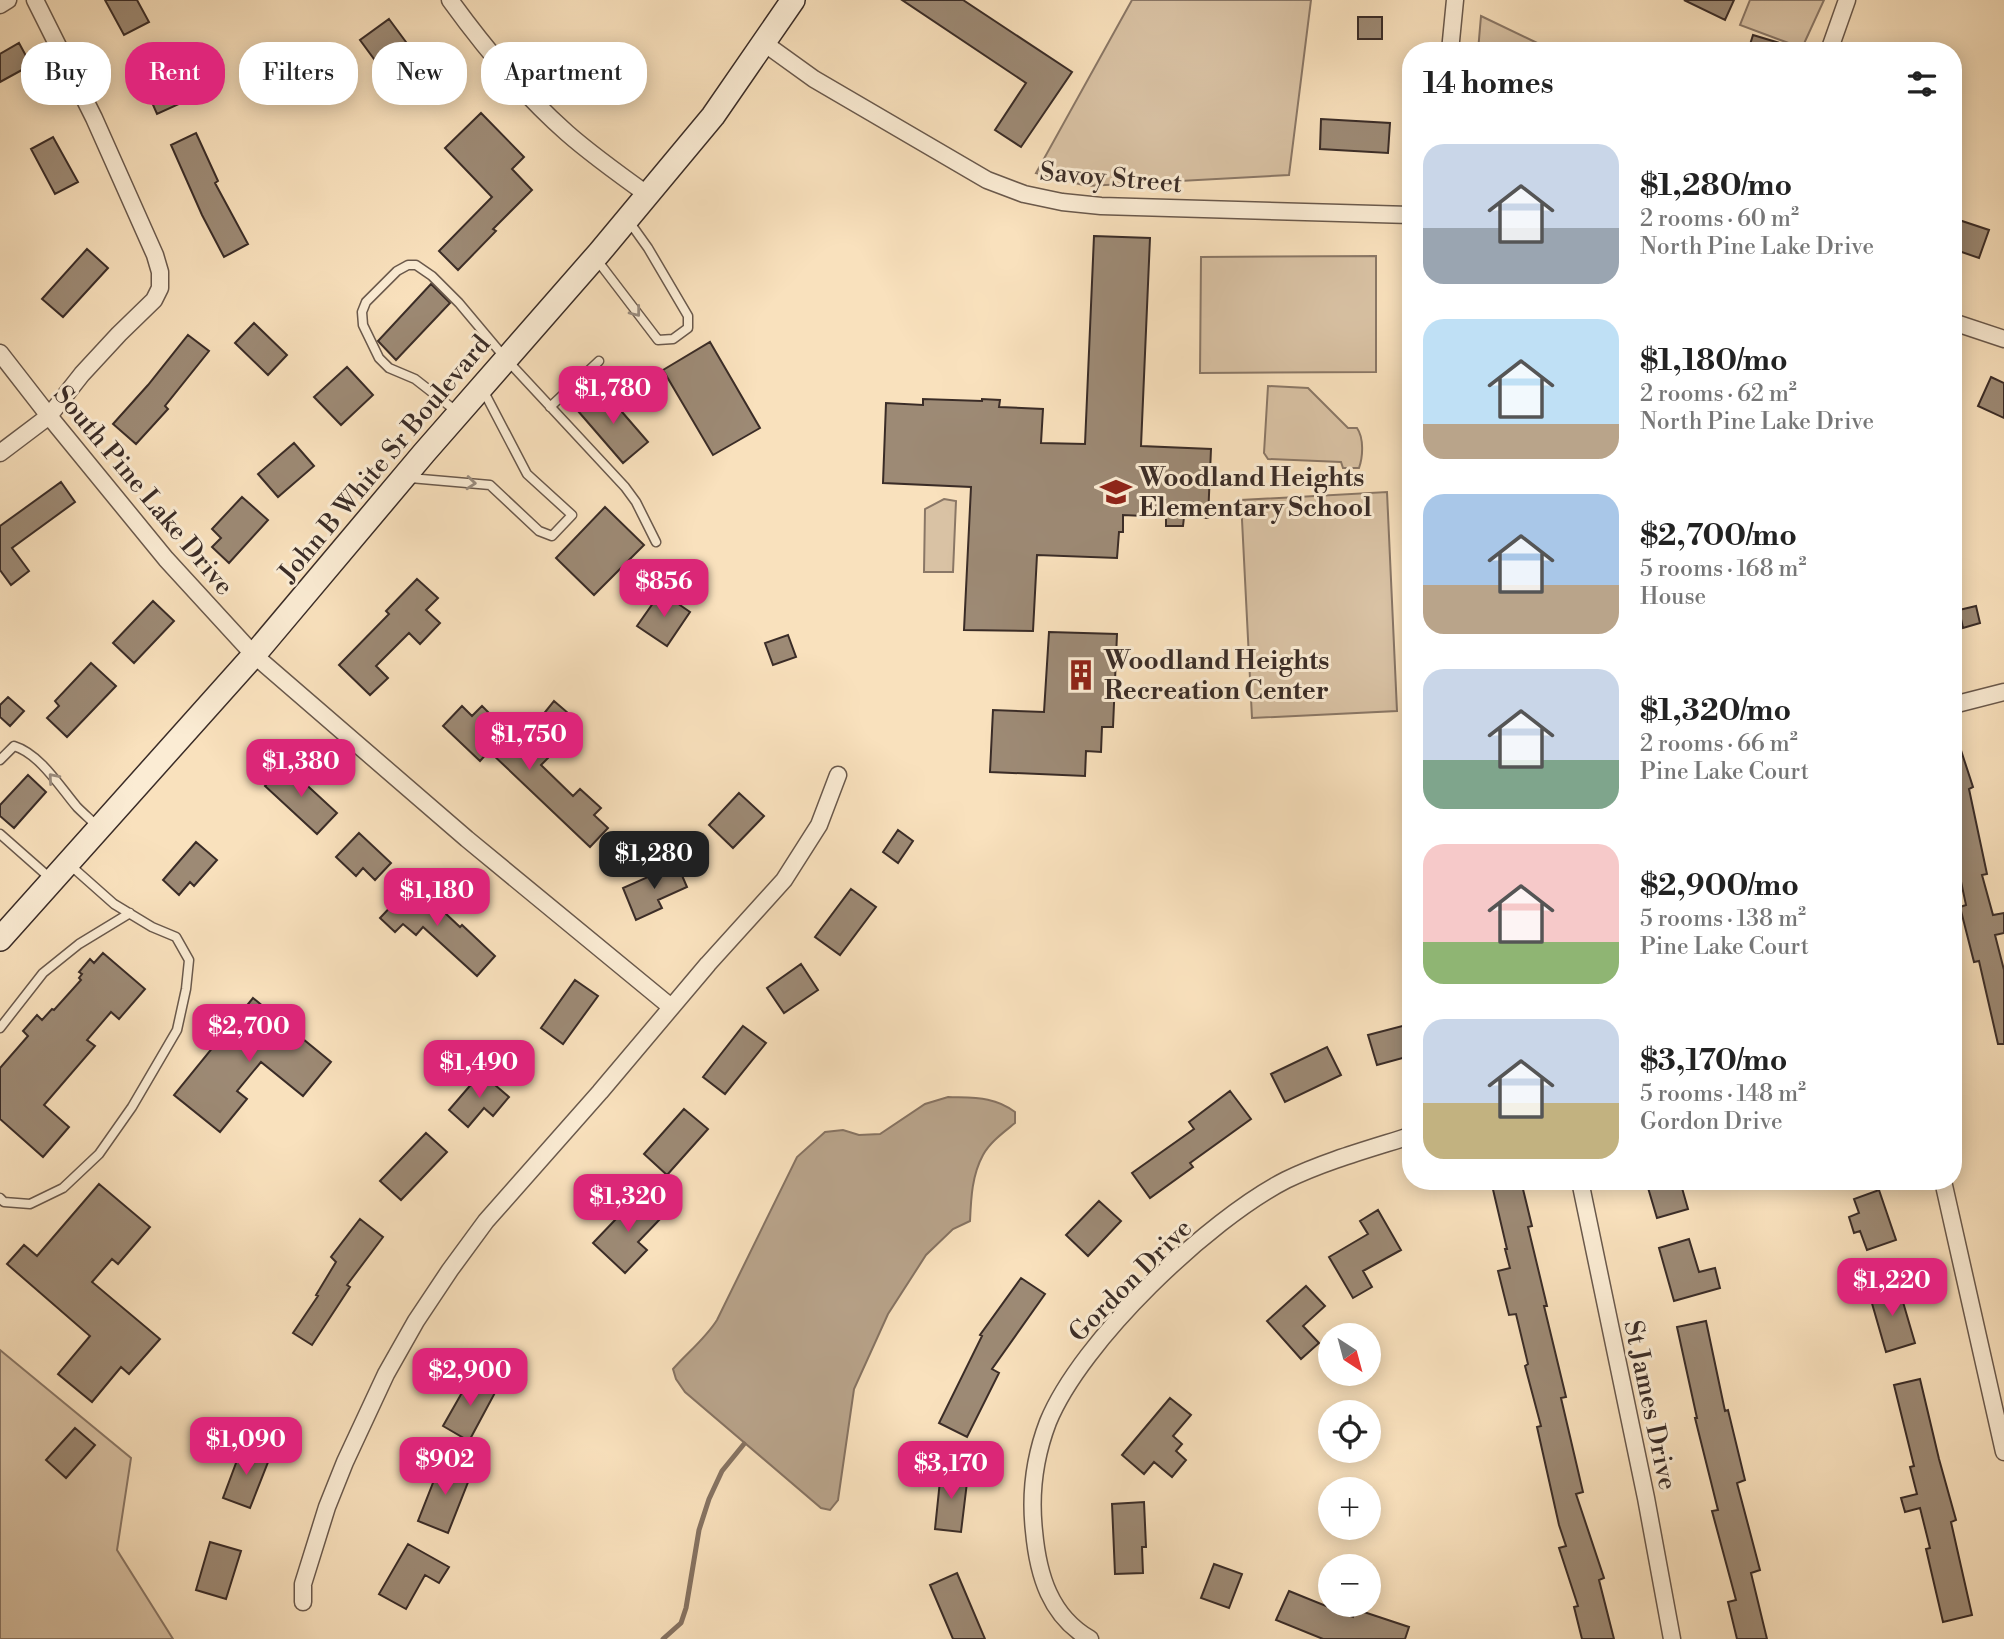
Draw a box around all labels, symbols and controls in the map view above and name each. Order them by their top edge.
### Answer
chip: Buy [21,42,111,105]
chip: Rent [125,42,225,105]
chip: Filters [239,42,358,105]
chip: New [372,42,467,105]
chip: Apartment [481,42,647,105]
text: 14 homes [1423,65,1554,103]
icon: filters [1903,65,1941,103]
street label: Savoy Street [1038,156,1183,200]
text: $1,280/mo [1640,167,1792,205]
icon: home [1479,172,1563,256]
text: 2 rooms · 60 m² [1640,205,1799,233]
text: North Pine Lake Drive [1640,233,1874,261]
one-way arrow [628,304,641,317]
street label: John B White Sr Boulevard [271,329,498,589]
text: $1,180/mo [1640,342,1788,380]
icon: home [1479,347,1563,431]
pin: $1,780 [556,366,670,426]
text: $1,780 [575,375,651,403]
street label: South Pine Lake Drive [46,379,240,602]
text: 2 rooms · 62 m² [1640,380,1797,408]
text: North Pine Lake Drive [1640,408,1874,436]
place label: Woodland Heights Elementary School [1138,462,1372,524]
one-way arrow [466,475,477,490]
school or university icon: Woodland Heights Elementary School [1099,475,1133,509]
text: $2,700/mo [1640,517,1797,555]
icon: home [1479,522,1563,606]
text: 5 rooms · 168 m² [1640,555,1807,583]
pin: $856 [623,560,705,619]
text: $856 [635,568,693,596]
text: House [1640,583,1706,611]
place label: Woodland Heights Recreation Center [1103,645,1329,707]
building icon: Woodland Heights Recreation Center [1064,658,1098,692]
text: $1,320/mo [1640,692,1791,730]
icon: home [1479,697,1563,781]
pin: $1,750 [472,712,586,772]
text: $1,750 [491,721,567,749]
text: 2 rooms · 66 m² [1640,730,1798,758]
pin: $1,380 [244,740,358,799]
text: $1,380 [262,748,340,776]
text: Pine Lake Court [1640,758,1809,786]
one-way arrow [49,774,61,787]
pin: $1,280 [597,832,711,891]
text: $1,280 [615,840,693,868]
text: $2,900/mo [1640,867,1799,905]
pin: $1,180 [380,869,494,928]
icon: home [1479,872,1563,956]
text: $1,180 [400,877,474,905]
text: 5 rooms · 138 m² [1640,905,1806,933]
text: Pine Lake Court [1640,933,1809,961]
pin: $2,700 [192,1004,306,1064]
text: $2,700 [208,1013,290,1041]
pin: $1,490 [422,1040,536,1100]
text: $3,170/mo [1640,1042,1787,1080]
icon: home [1479,1047,1563,1131]
text: $1,490 [440,1049,518,1077]
text: 5 rooms · 148 m² [1640,1080,1806,1108]
text: Gordon Drive [1640,1108,1783,1136]
pin: $1,320 [571,1174,685,1234]
text: $1,320 [589,1183,667,1211]
street label: Gordon Drive [1062,1212,1199,1349]
pin: $1,220 [1835,1258,1949,1318]
text: $1,220 [1853,1267,1931,1295]
street label: St James Drive [1616,1318,1684,1493]
north arrow [1318,1323,1381,1386]
map controls [1318,1323,1381,1617]
pin: $2,900 [413,1348,527,1408]
text: $2,900 [428,1357,512,1385]
button: locate [1318,1400,1381,1463]
pin: $1,090 [189,1418,303,1477]
text: $1,090 [206,1426,286,1454]
pin: $902 [404,1438,486,1497]
pin: $3,170 [894,1442,1008,1501]
text: $902 [416,1446,474,1474]
text: $3,170 [914,1450,988,1478]
button: + [1318,1477,1381,1540]
button: − [1318,1554,1381,1617]

